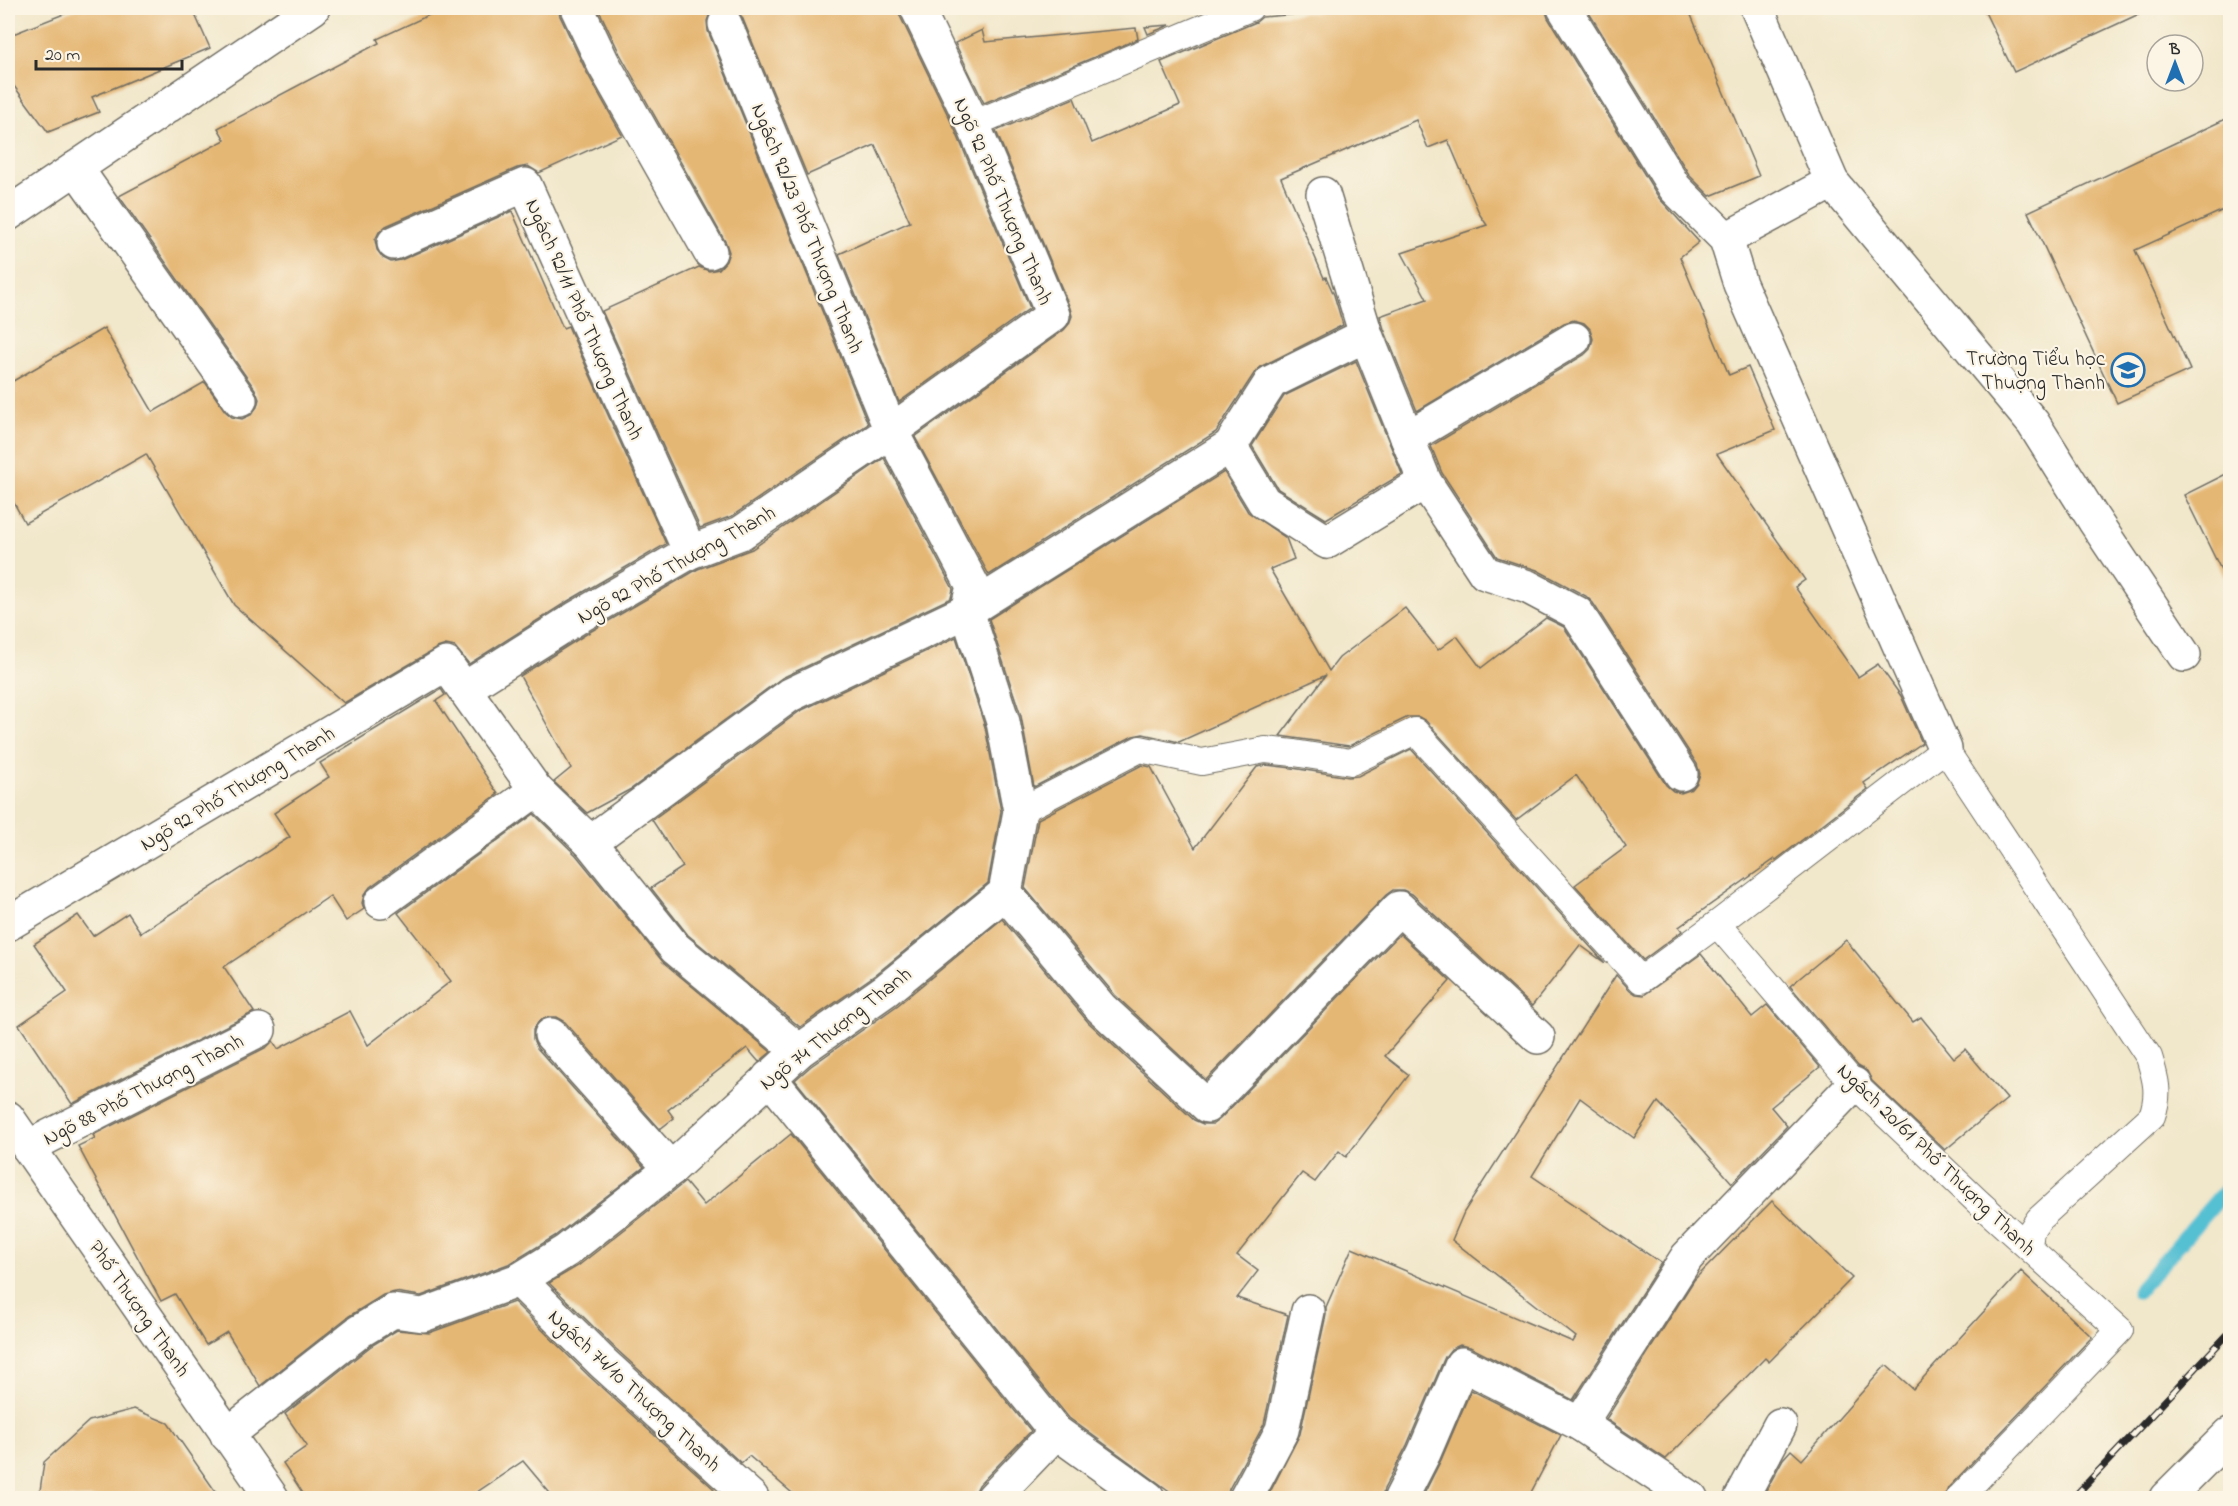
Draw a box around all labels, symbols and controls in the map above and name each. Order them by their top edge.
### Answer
scale bar [36,33,182,71]
north arrow [2145,33,2205,93]
text: B [2169,38,2181,62]
text: 20 m [45,43,80,69]
street label: Ngõ 92 Phố Thượng Thanh [943,94,1059,311]
street label: Ngách 92/23 Phố Thượng Thanh [740,99,870,359]
street label: Ngách 92/11 Phố Thượng Thanh [514,194,650,446]
place label: Trường Tiểu học Thuợng Thanh [1966,345,2106,401]
school or university icon: Trường Tiểu học Thuợng Thanh [2110,352,2146,388]
street label: Ngõ 92 Phố Thượng Thanh [572,499,782,635]
street label: Ngõ 92 Phố Thượng Thanh [135,720,342,862]
street label: Ngõ 74 Thượng Thanh [754,961,920,1100]
street label: Ngõ 88 Phố Thượng Thanh [38,1027,250,1156]
street label: Ngách 20/61 Phố Thượng Thanh [1828,1057,2042,1265]
street label: Phố Thượng Thanh [78,1235,197,1385]
street label: Ngách 74/10 Thượng Thanh [539,1303,727,1481]

